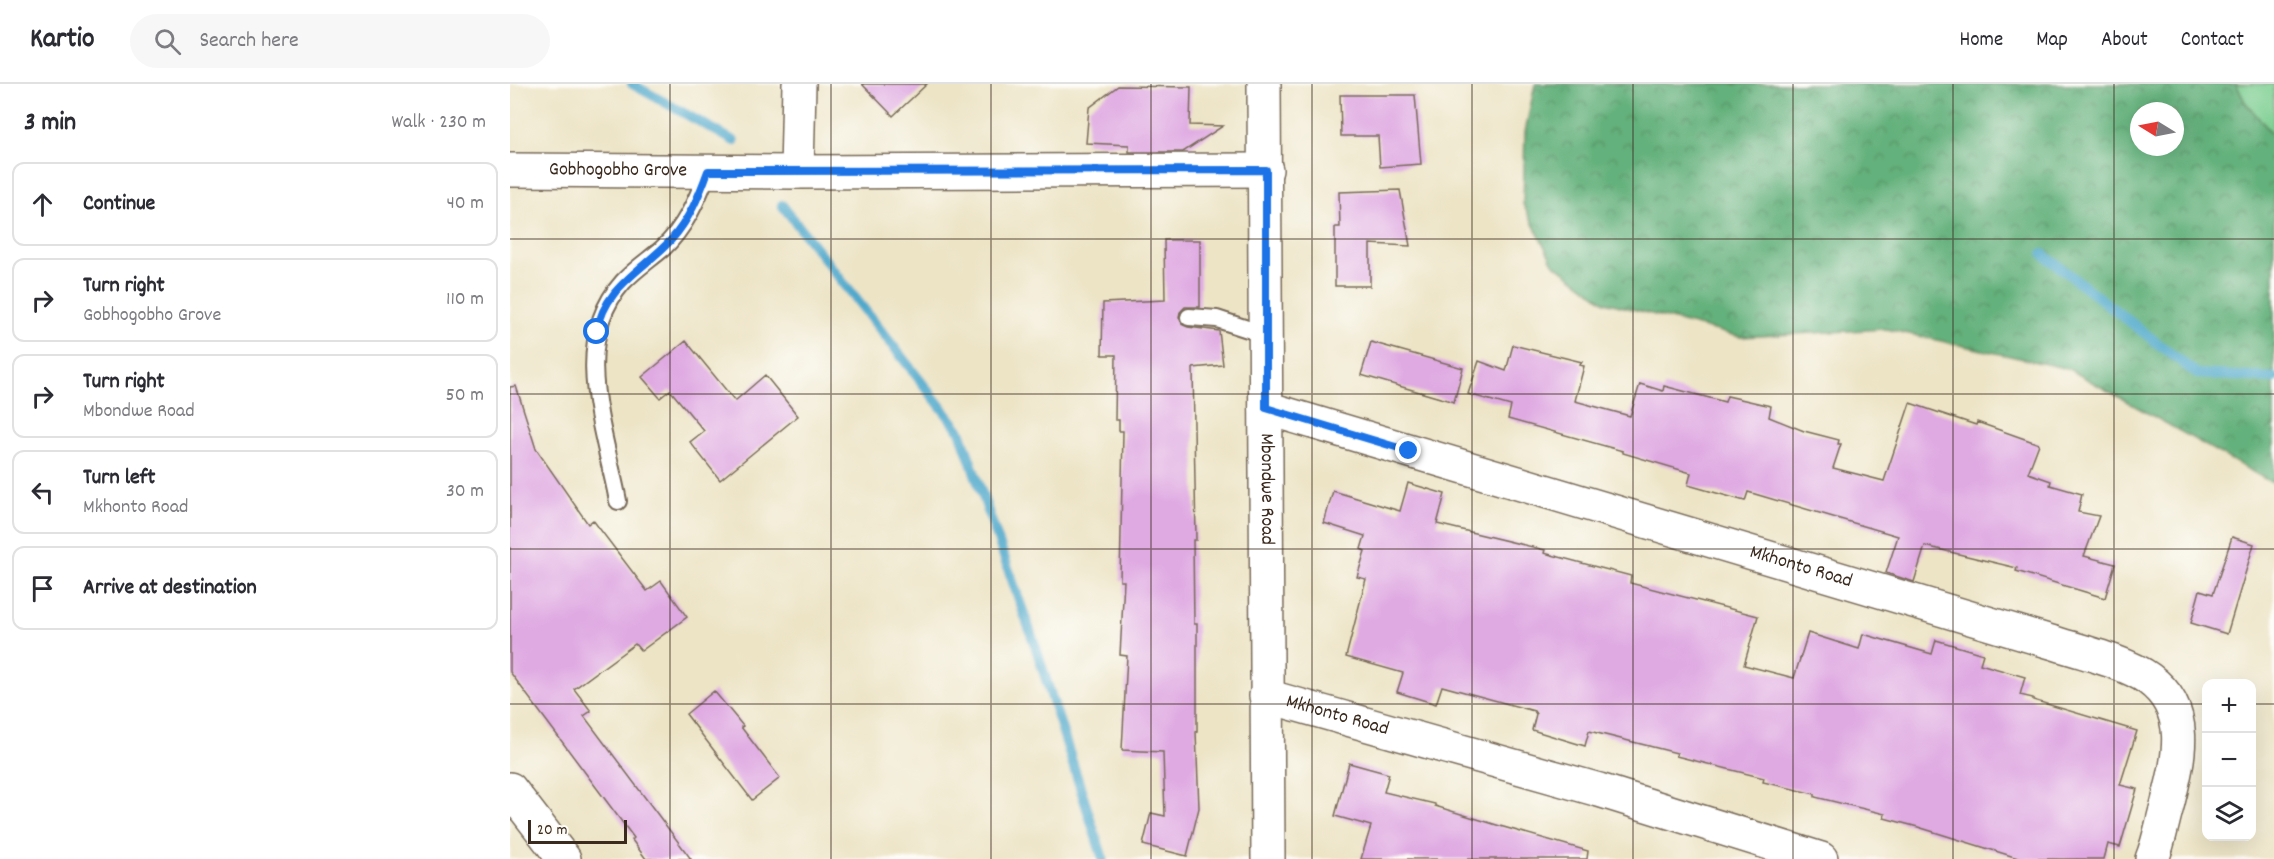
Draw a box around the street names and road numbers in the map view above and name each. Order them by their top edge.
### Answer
street label: Gobhogobho Grove [549,156,687,185]
street label: Mbondwe Road [1252,433,1280,545]
street label: Mkhonto Road [1746,539,1855,596]
street label: Mkhonto Road [1283,688,1392,744]

